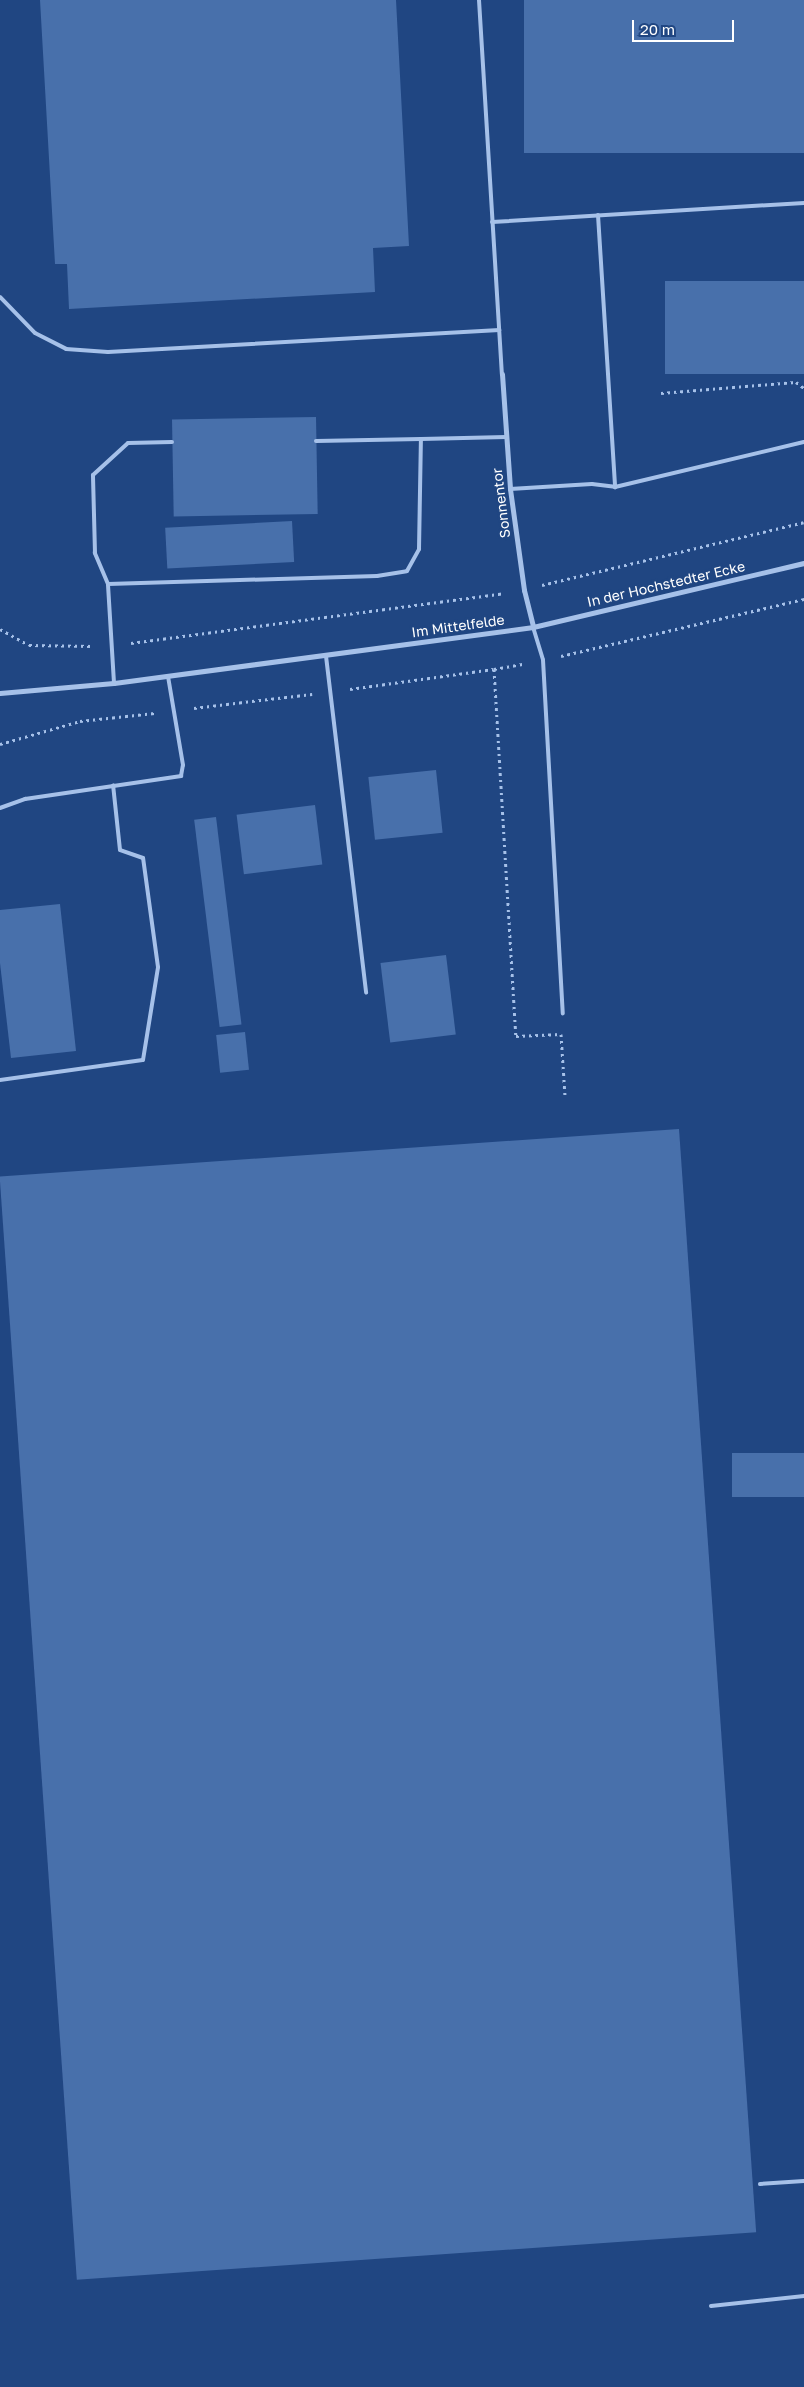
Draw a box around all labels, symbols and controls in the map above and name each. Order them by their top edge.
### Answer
scale bar [634,10,736,42]
text: 20 m [640,20,675,38]
street label: Sonnentor [488,467,514,539]
street label: In der Hochstedter Ecke [585,558,747,610]
street label: Im Mittelfelde [410,611,506,641]

